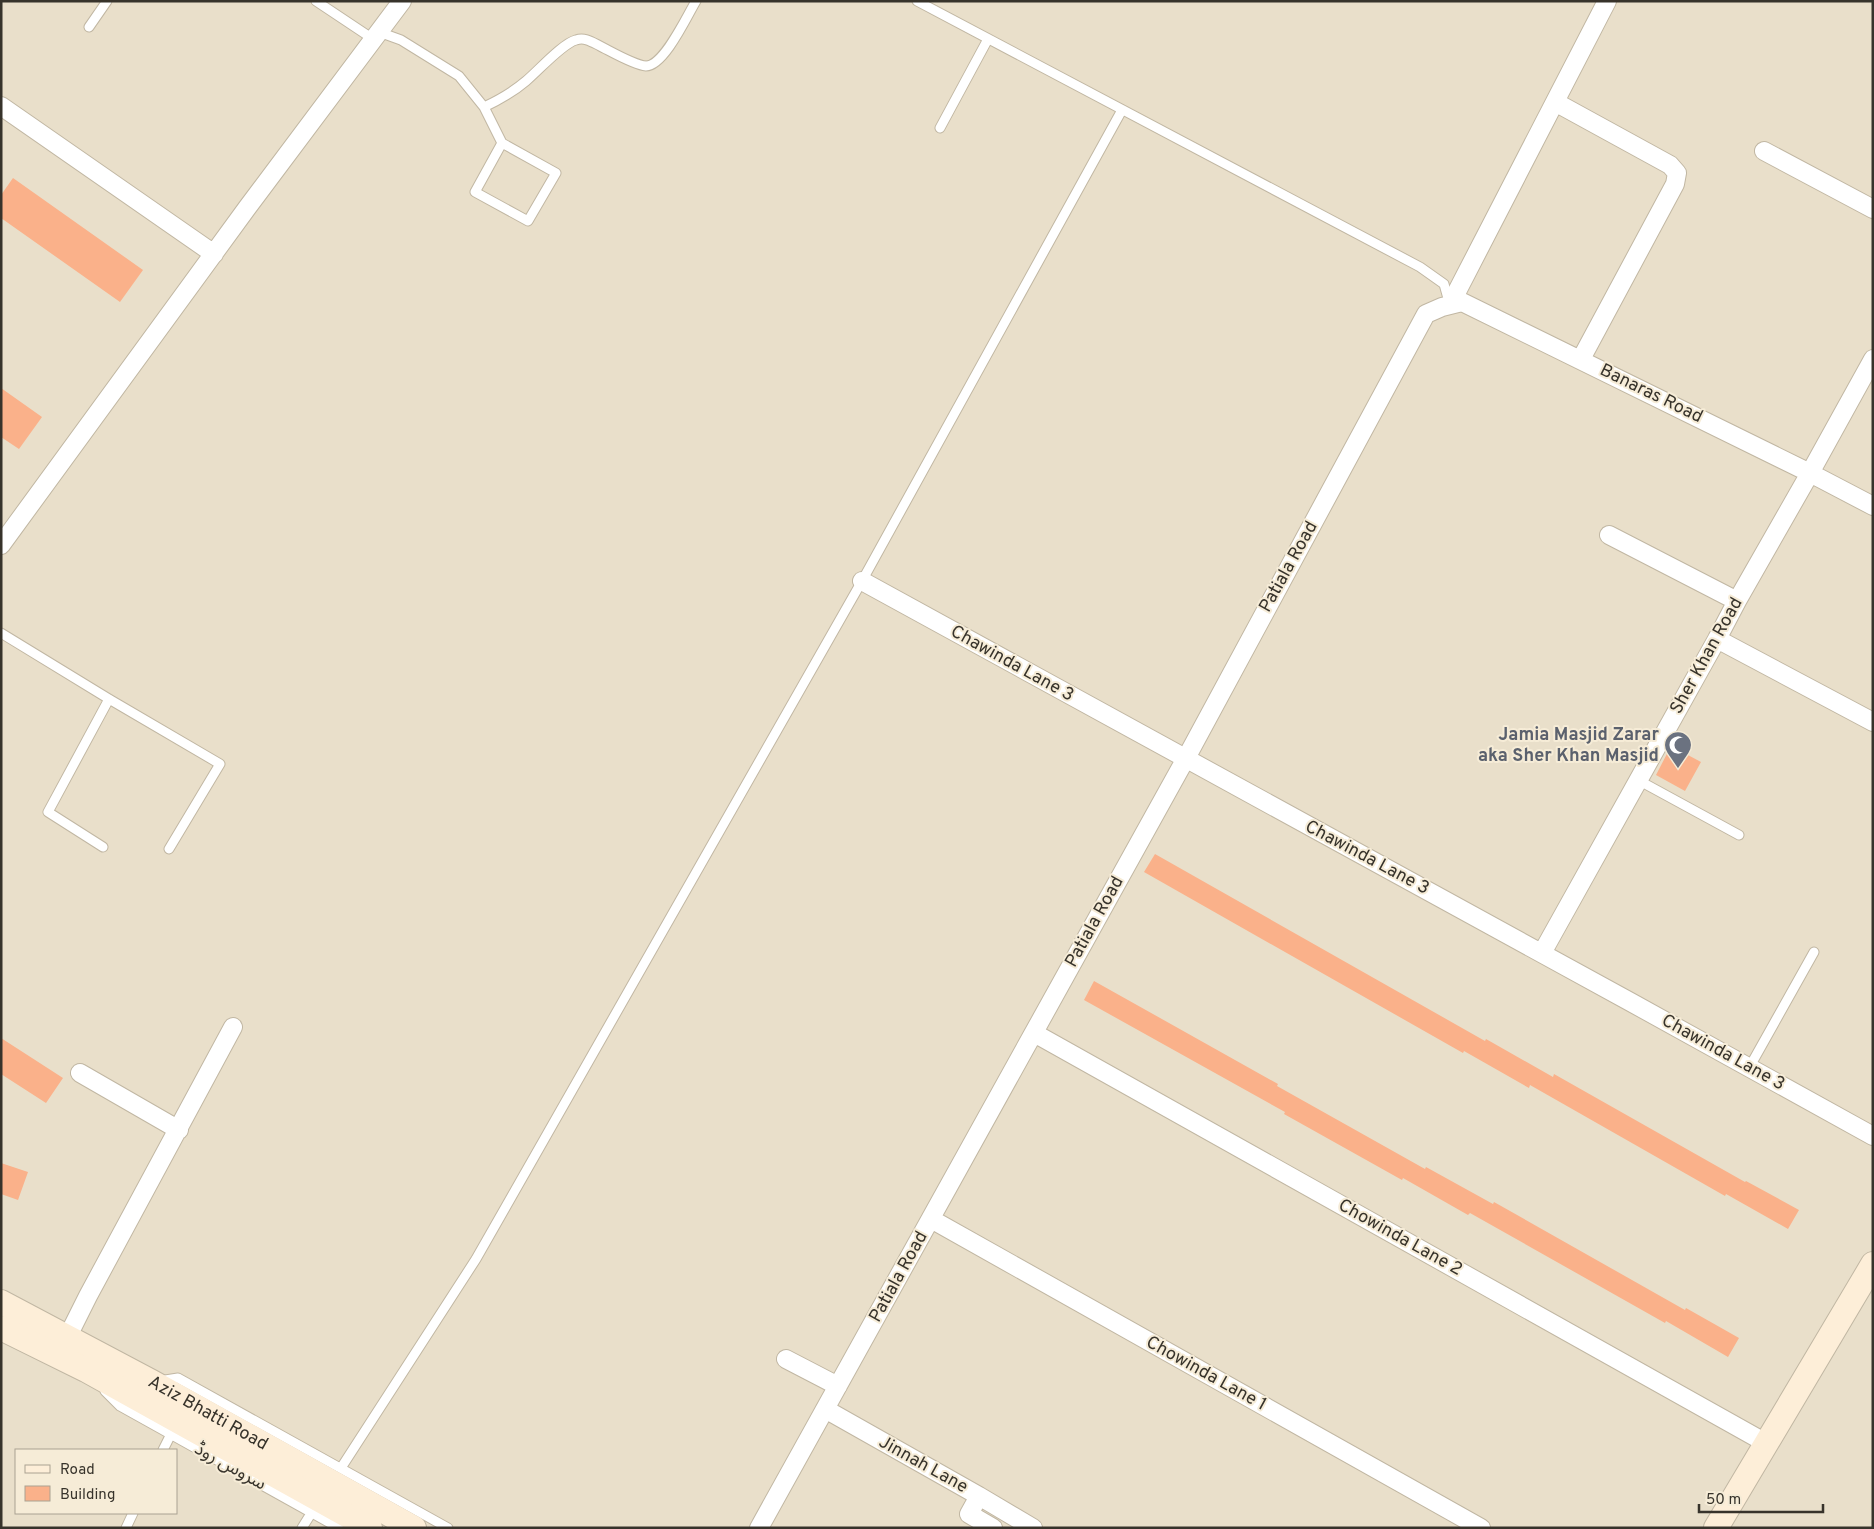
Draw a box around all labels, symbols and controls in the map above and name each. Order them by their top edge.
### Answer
street label: Banaras Road [1596,359,1706,429]
street label: Patiala Road [1255,517,1323,617]
street label: Sher Khan Road [1665,594,1749,718]
street label: Chawinda Lane 3 [946,621,1078,707]
place label: Jamia Masjid Zarar aka Sher Khan Masjid [1478,724,1659,768]
mosque icon: Jamia Masjid Zarar aka Sher Khan Masjid [1663,730,1693,769]
street label: Chawinda Lane 3 [1301,816,1433,900]
street label: Patiala Road [1061,872,1129,972]
street label: Chawinda Lane 3 [1657,1010,1789,1096]
street label: Chowinda Lane 2 [1334,1194,1466,1282]
street label: Patiala Road [865,1227,933,1327]
street label: Chowinda Lane 1 [1142,1331,1270,1417]
street label: Aziz Bhatti Road [144,1371,272,1456]
street label: Jinnah Lane [874,1431,972,1499]
street label: سروس روڈ [190,1438,270,1496]
legend [15,1449,178,1514]
text: Road [60,1461,95,1480]
scale bar [1699,1482,1823,1514]
text: Building [60,1486,115,1505]
text: 50 m [1706,1491,1741,1510]

